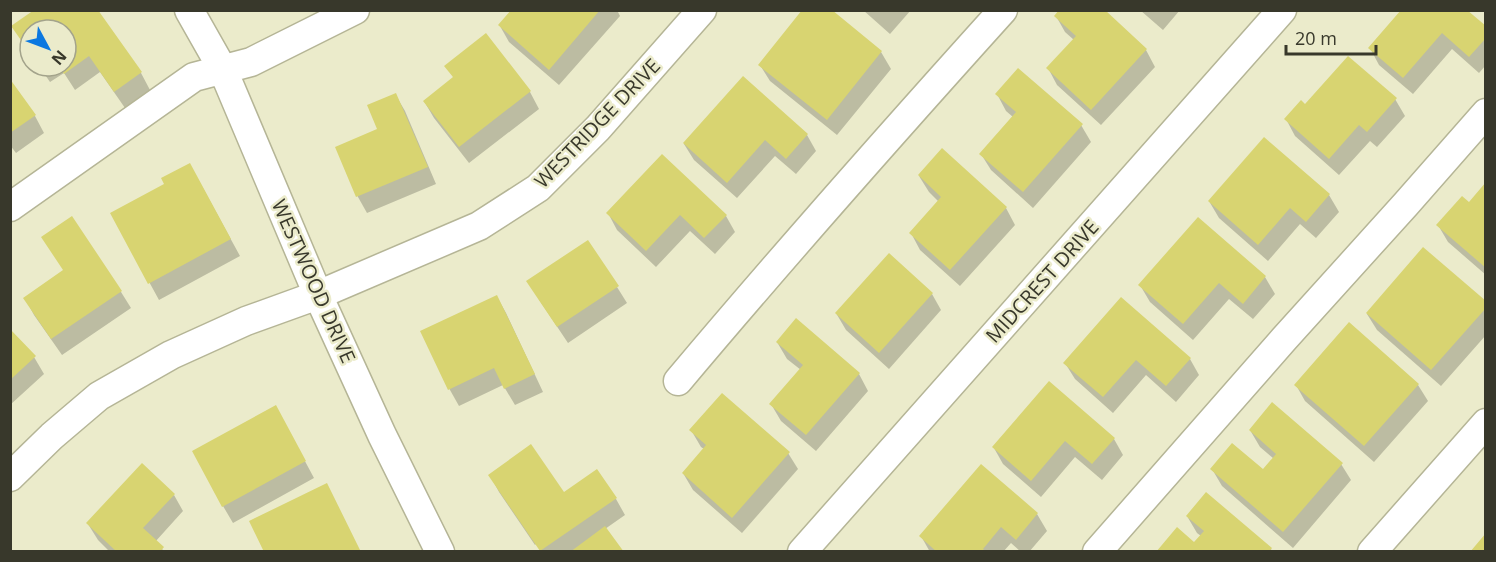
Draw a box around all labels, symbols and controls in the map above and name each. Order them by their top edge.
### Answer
north arrow [18,18,78,78]
scale bar [1286,18,1376,56]
text: 20 m [1295,26,1337,50]
text: N [47,46,72,70]
street label: WESTRIDGE DRIVE [528,52,666,194]
street label: WESTWOOD DRIVE [266,195,362,367]
street label: MIDCREST DRIVE [980,214,1104,348]

